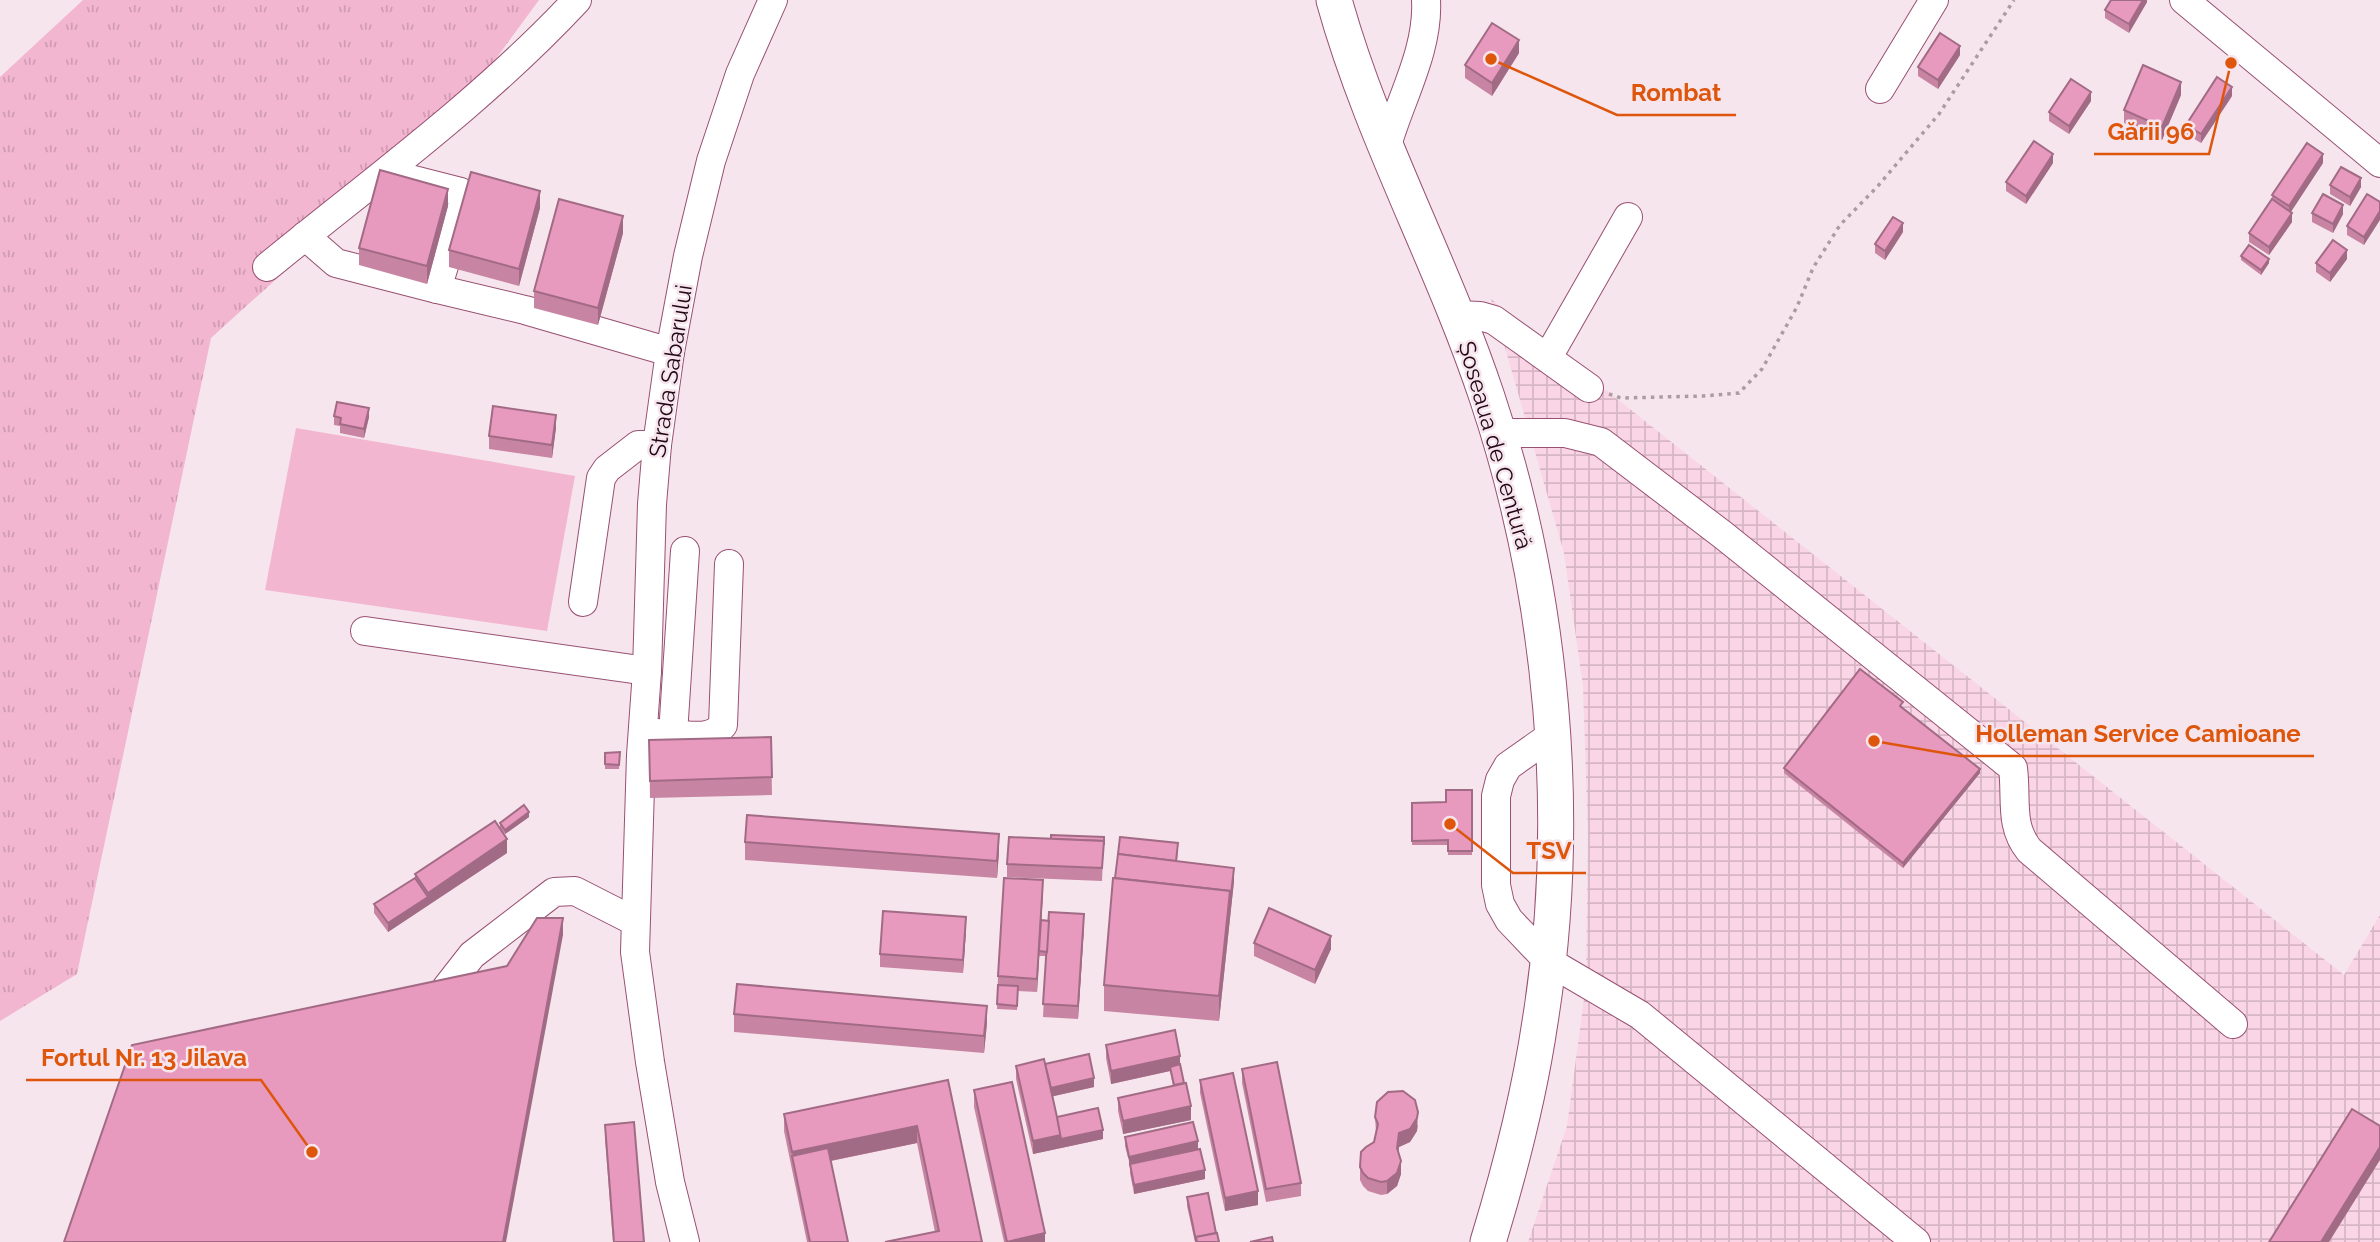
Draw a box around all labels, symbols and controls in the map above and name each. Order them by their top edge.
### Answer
callout: Rombat [1617,70,1736,115]
text: Rombat [1631,78,1721,107]
callout: Gării 96 [2094,109,2209,154]
text: Gării 96 [2107,117,2195,146]
street label: Strada Sabarului [643,283,697,459]
street label: Șoseaua de Centură [1453,338,1539,552]
callout: Holleman Service Camioane [1961,711,2314,756]
text: Holleman Service Camioane [1975,719,2301,748]
callout: TSV [1513,828,1586,873]
text: TSV [1526,836,1572,865]
callout: Fortul Nr. 13 Jilava [26,1035,261,1080]
text: Fortul Nr. 13 Jilava [41,1043,247,1072]

